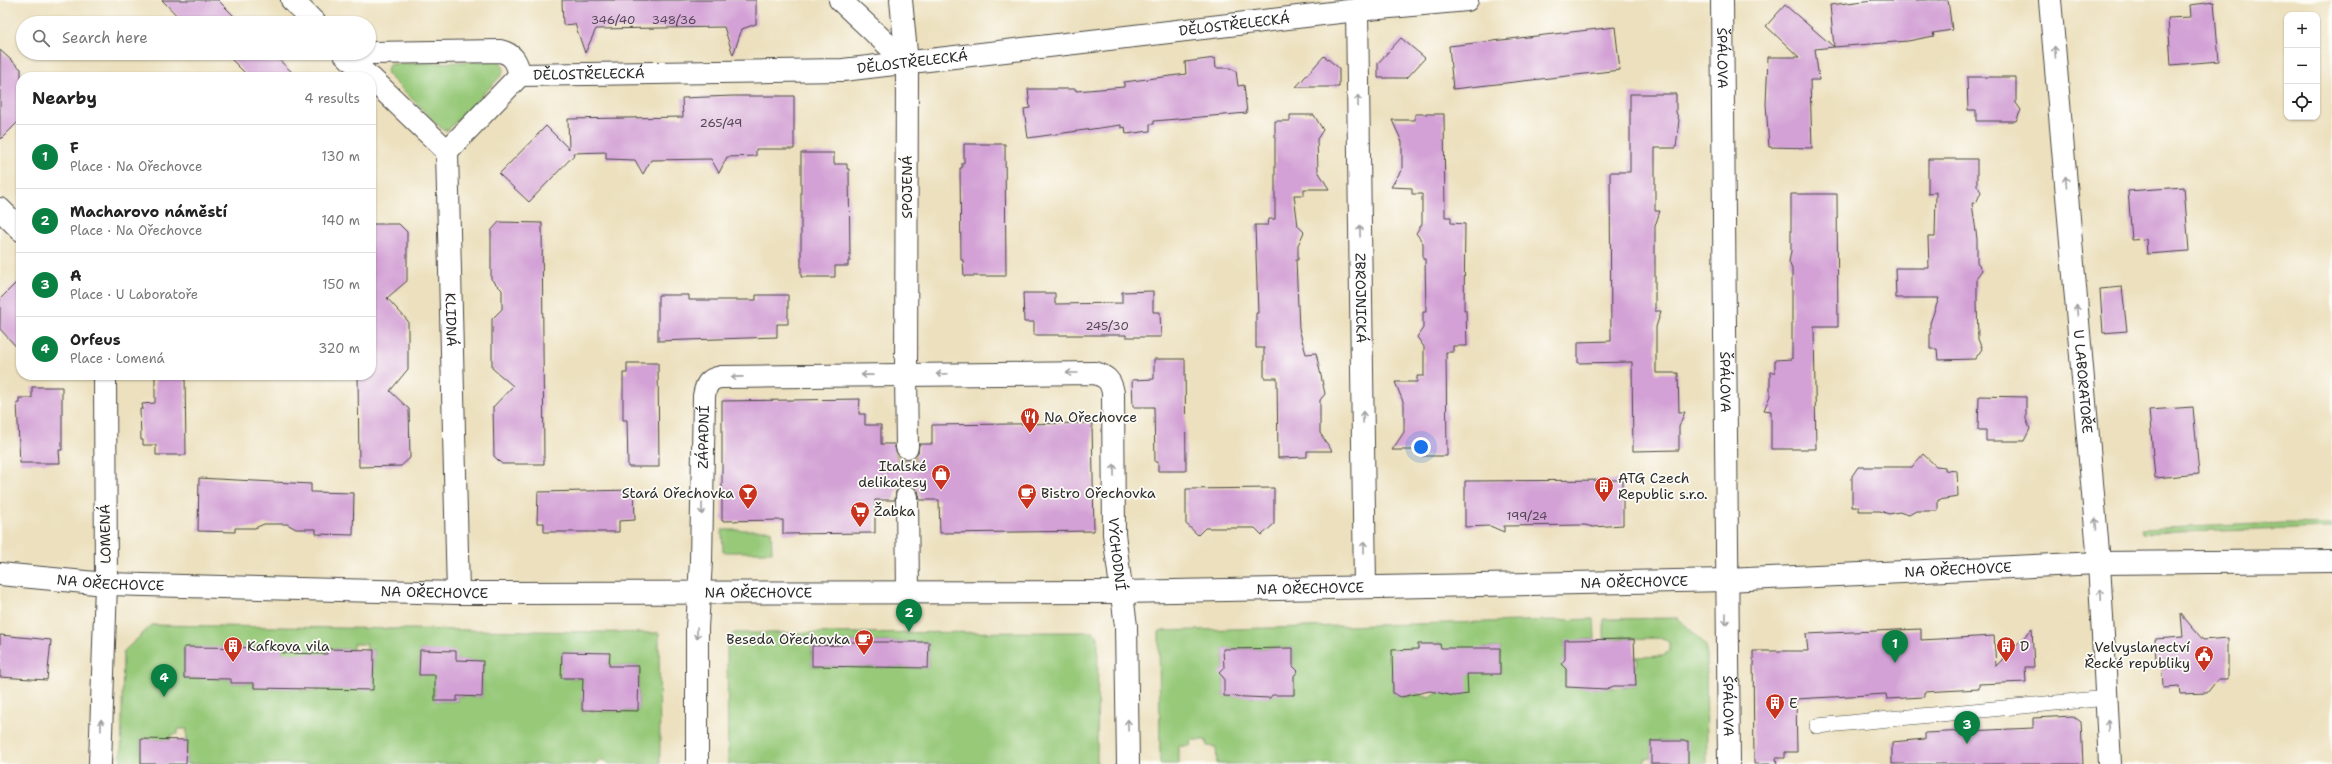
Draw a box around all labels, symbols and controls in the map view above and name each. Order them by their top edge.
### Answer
street label: DĚLOSTŘELECKÁ [1178,9,1291,40]
house number: 346/40 [591,12,635,28]
house number: 348/36 [652,12,696,28]
map controls [2284,12,2320,120]
button: + [2284,12,2320,48]
search box [16,16,376,60]
icon: search [30,27,52,49]
street label: ŠPÁLOVA [1713,27,1732,89]
text: Search here [62,28,148,48]
street label: DĚLOSTŘELECKÁ [856,46,969,77]
one-way arrow [2051,46,2058,59]
button: − [2284,48,2320,84]
street label: DĚLOSTŘELECKÁ [533,64,645,84]
button: locate [2284,84,2320,120]
text: Nearby [32,87,97,109]
text: 4 results [304,90,360,107]
one-way arrow [1354,95,1362,108]
house number: 265/49 [700,115,742,131]
text: F [70,138,79,158]
text: 1 [42,148,48,165]
text: 130 m [322,148,360,165]
street label: SPOJENÁ [898,155,916,219]
text: Place · Na Ořechovce [70,158,202,175]
one-way arrow [2062,176,2070,189]
text: Macharovo náměstí [70,202,227,222]
text: 2 [40,212,50,229]
text: 140 m [321,212,360,229]
text: Place · Na Ořechovce [70,222,202,239]
one-way arrow [1356,225,1364,238]
street label: ZBROJNICKÁ [1351,253,1371,343]
text: A [70,266,82,286]
text: 3 [40,276,50,293]
text: 150 m [322,276,360,293]
text: Place · U Laboratoře [70,286,198,303]
street label: KLIDNÁ [442,292,461,347]
one-way arrow [2074,305,2081,318]
house number: 245/30 [1085,318,1129,334]
street label: U LABORATOŘE [2070,329,2097,435]
text: Orfeus [70,330,121,350]
text: 4 [40,340,50,357]
text: 320 m [318,340,360,357]
text: Place · Lomená [70,350,165,367]
street label: ŠPÁLOVA [1716,351,1735,413]
one-way arrow [1066,369,1079,377]
one-way arrow [936,370,949,378]
one-way arrow [861,371,874,379]
one-way arrow [731,373,744,381]
street label: ZÁPADNÍ [694,405,713,469]
restaurant icon: Na Ořechovce [1019,406,1041,434]
place label: Na Ořechovce [1044,408,1137,426]
one-way arrow [1359,411,1367,424]
your location [1411,437,1431,457]
place label: Italské delikatesy [858,457,927,491]
shop icon: Italské delikatesy [930,463,952,491]
one-way arrow [1110,464,1118,477]
place label: ATG Czech Republic s.r.o. [1618,469,1708,503]
building icon: ATG Czech Republic s.r.o. [1593,475,1615,503]
bar icon: Stará Ořechovka [737,482,759,510]
cafe icon: Bistro Ořechovka [1016,482,1038,510]
place label: Stará Ořechovka [622,484,734,502]
place label: Bistro Ořechovka [1041,484,1156,502]
supermarket icon: Žabka [849,500,871,528]
one-way arrow [698,502,706,515]
place label: Žabka [874,502,916,520]
street label: LOMENÁ [95,504,115,564]
house number: 199/24 [1507,508,1547,524]
street label: VÝCHODNÍ [1105,517,1130,592]
one-way arrow [2092,518,2100,531]
one-way arrow [1361,541,1368,554]
street label: NA OŘECHOVCE [1904,558,2013,581]
street label: NA OŘECHOVCE [56,570,165,594]
street label: NA OŘECHOVCE [1580,572,1689,592]
street label: NA OŘECHOVCE [1256,578,1365,598]
street label: NA OŘECHOVCE [380,582,489,602]
street label: NA OŘECHOVCE [704,583,813,602]
one-way arrow [2098,589,2105,602]
pin: 2 [896,599,922,632]
one-way arrow [1723,612,1730,625]
one-way arrow [693,626,701,639]
cafe icon: Beseda Ořechovka [853,628,875,656]
place label: Beseda Ořechovka [726,630,850,648]
pin: 1 [1882,630,1908,663]
building icon: Kafkova vila [222,635,244,663]
building icon: D [1995,635,2017,663]
place label: Kafkova vila [247,637,330,655]
place label: D [2020,637,2029,655]
place label: Velvyslanectví Řecké republiky [2084,638,2190,672]
public building icon: Velvyslanectví Řecké republiky [2193,644,2215,672]
pin: 4 [151,664,177,697]
street label: ŠPÁLOVA [1719,675,1738,737]
building icon: E [1764,692,1786,720]
place label: E [1789,694,1798,712]
pin: 3 [1954,711,1980,744]
one-way arrow [98,719,105,732]
one-way arrow [1124,719,1131,732]
one-way arrow [2104,719,2111,732]

